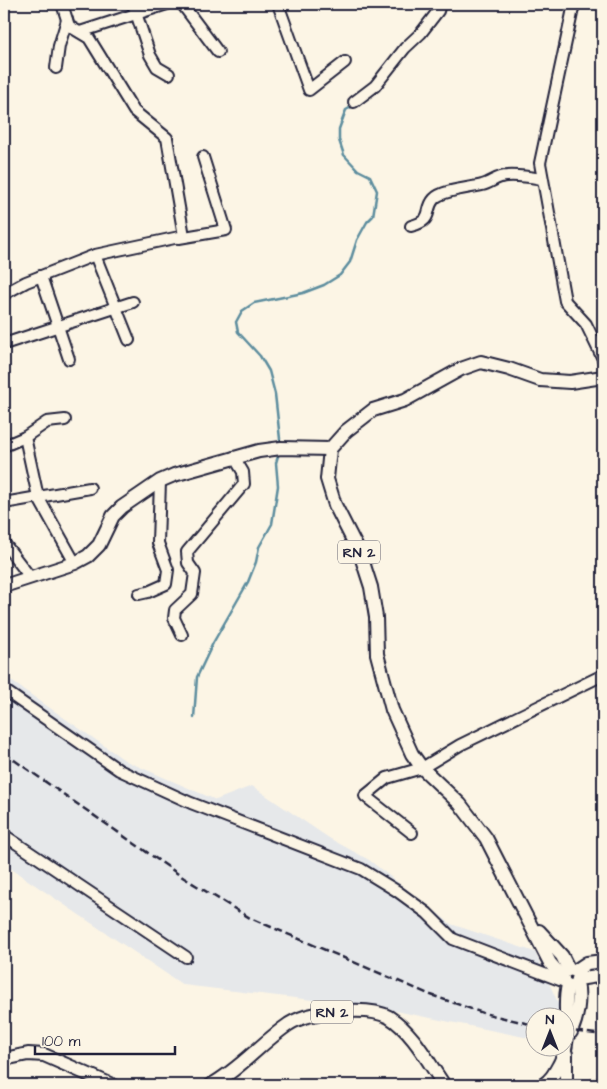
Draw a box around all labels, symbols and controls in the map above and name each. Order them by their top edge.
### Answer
road number: RN 2 [338,540,380,564]
road number: RN 2 [311,1000,353,1024]
north arrow [524,1006,574,1056]
text: N [546,1010,555,1030]
scale bar [35,1024,175,1056]
text: 100 m [42,1031,81,1052]

